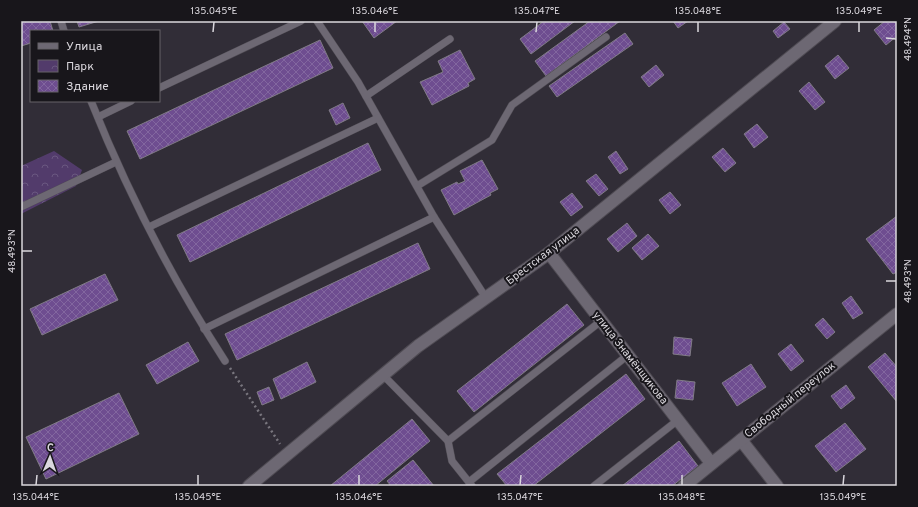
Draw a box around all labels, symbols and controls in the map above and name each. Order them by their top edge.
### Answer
text: 135.045°E [190,5,238,18]
text: 135.046°E [352,5,398,18]
text: 135.047°E [514,5,560,18]
text: 135.048°E [674,5,722,18]
text: 135.049°E [836,5,882,18]
text: 48.494°N [902,17,915,61]
legend [30,30,160,102]
text: Улица [66,39,102,55]
text: Парк [66,59,94,75]
text: Здание [66,79,109,95]
street label: Брестская улица [504,224,583,288]
text: 48.493°N [6,229,19,273]
text: 48.493°N [902,259,915,303]
street label: улица Знамёнщикова [589,309,671,407]
street label: Свободный переулок [742,359,838,441]
north arrow [30,437,70,477]
text: С [47,441,54,455]
text: 135.044°E [12,491,60,504]
text: 135.045°E [174,491,222,504]
text: 135.046°E [336,491,382,504]
text: 135.047°E [497,491,543,504]
text: 135.048°E [658,491,706,504]
text: 135.049°E [820,491,866,504]

